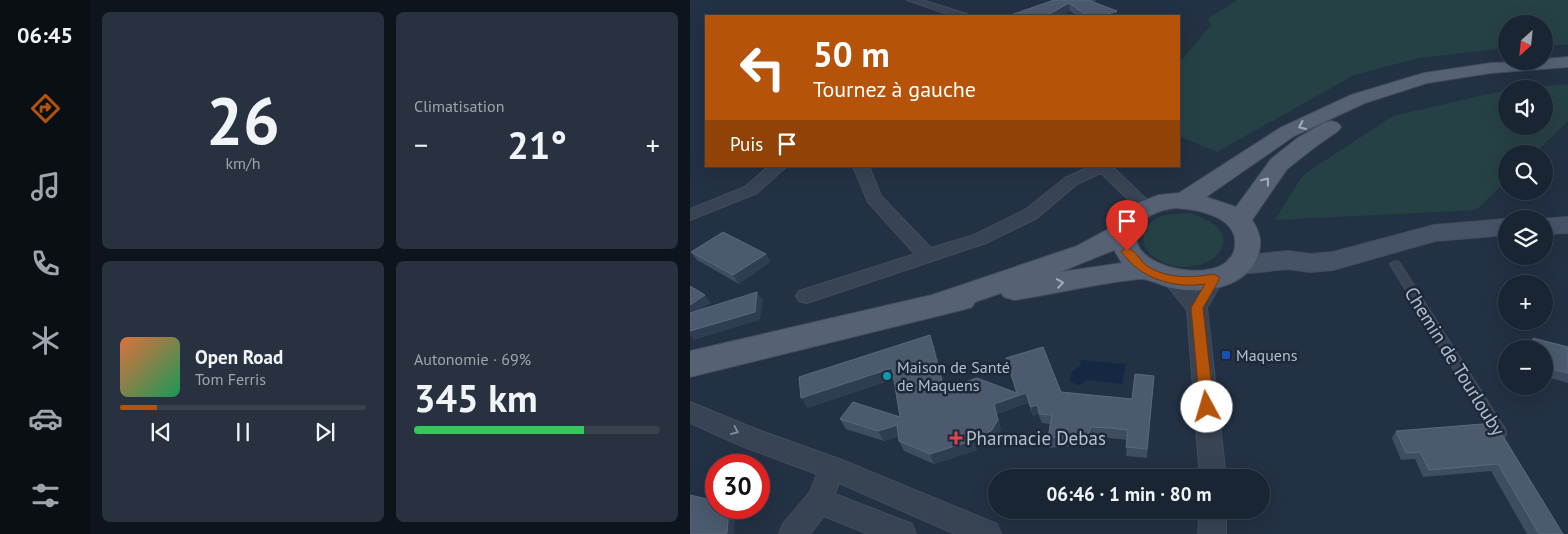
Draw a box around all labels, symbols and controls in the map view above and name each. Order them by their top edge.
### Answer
north arrow [1498,15,1552,70]
map controls [1498,15,1553,395]
text: 06:45 [17,21,73,49]
text: 50 m [813,31,890,77]
icon: left [730,35,795,100]
text: Tournez à gauche [813,75,976,103]
text: 26 [206,78,280,162]
button: sound [1498,80,1553,135]
icon: directions [28,91,63,126]
text: Climatisation [414,96,504,116]
one-way arrow [1298,119,1307,130]
text: 21° [507,120,567,169]
text: − [414,126,428,163]
text: + [646,126,660,163]
icon: arrive [773,130,801,158]
text: Puis [730,132,763,156]
button: search [1498,145,1553,200]
text: km/h [225,153,261,173]
icon: music [28,169,63,204]
one-way arrow [1261,178,1269,187]
pin [1106,200,1148,251]
icon: arrive [1113,207,1141,235]
button: layers [1498,210,1553,265]
icon: phone [28,246,63,281]
button: + [1498,275,1553,330]
one-way arrow [1057,278,1065,289]
street label: Chemin de Tourlouby [1399,282,1511,440]
icon: climate [28,323,63,358]
button: − [1498,340,1553,395]
text: Open Road [195,345,283,369]
place label: Maquens [1236,345,1298,365]
text: Autonomie · 69% [414,349,531,369]
marker: Maquens [1220,349,1232,361]
place label: Maison de Santé de Maquens [897,357,1010,395]
text: Tom Ferris [195,369,266,389]
marker: Maison de Santé de Maquens [881,370,893,382]
text: 345 km [414,373,538,422]
position arrow [1180,380,1232,432]
icon: car [28,401,63,436]
icon: previous [147,418,175,446]
icon: pause [229,418,257,446]
icon: next [311,418,339,446]
one-way arrow [730,425,739,436]
place label: Pharmacie Debas [966,426,1106,450]
marker: Pharmacie Debas [950,432,962,444]
speed limit sign: 30 [705,454,770,519]
icon: filters [28,478,63,513]
text: 06:46 · 1 min · 80 m [1046,482,1212,506]

